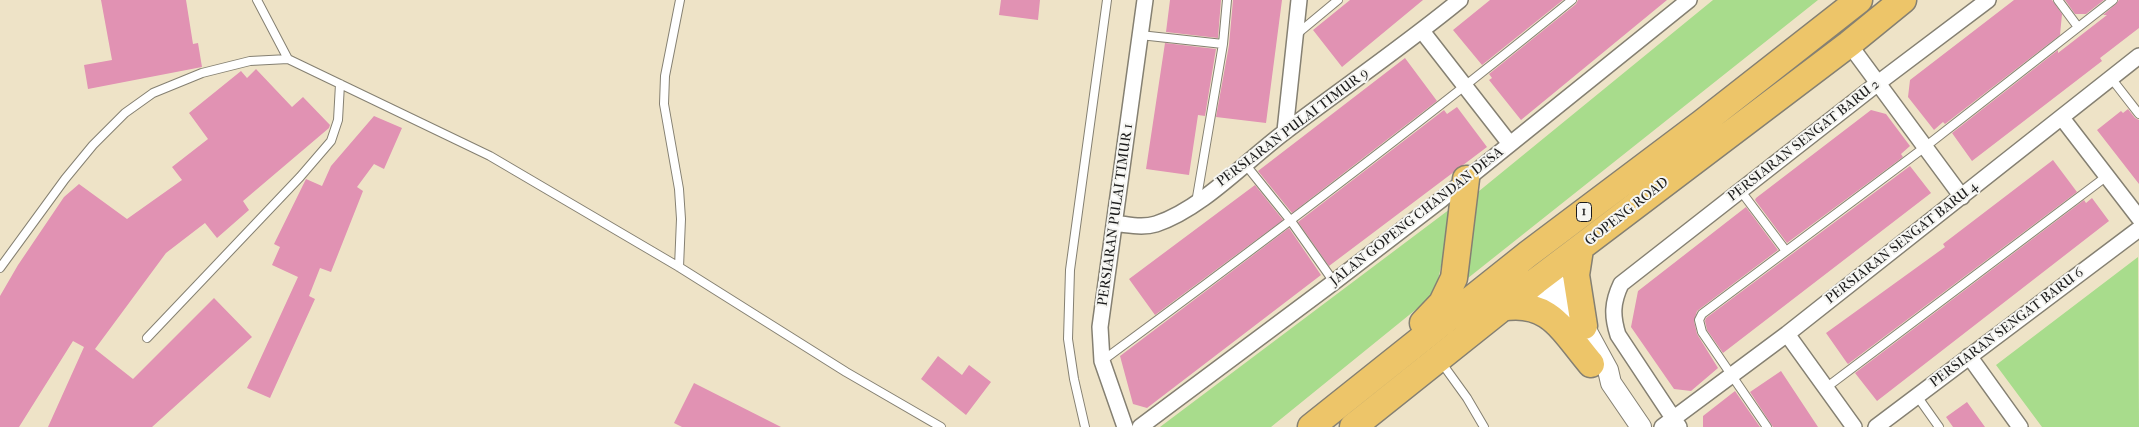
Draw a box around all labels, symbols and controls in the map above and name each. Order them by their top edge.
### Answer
street label: PERSIARAN PULAI TIMUR 9 [1214,65,1372,191]
street label: PERSIARAN SENGAT BARU 2 [1725,77,1883,205]
street label: PERSIARAN PULAI TIMUR 1 [1095,123,1137,307]
street label: JALAN GOPENG CHANDAN DESA [1327,144,1507,290]
street label: GOPENG ROAD [1582,174,1672,250]
street label: PERSIARAN SENGAT BARU 4 [1822,178,1982,308]
road number: 1 [1576,202,1592,222]
street label: PERSIARAN SENGAT BARU 6 [1927,265,2087,391]

